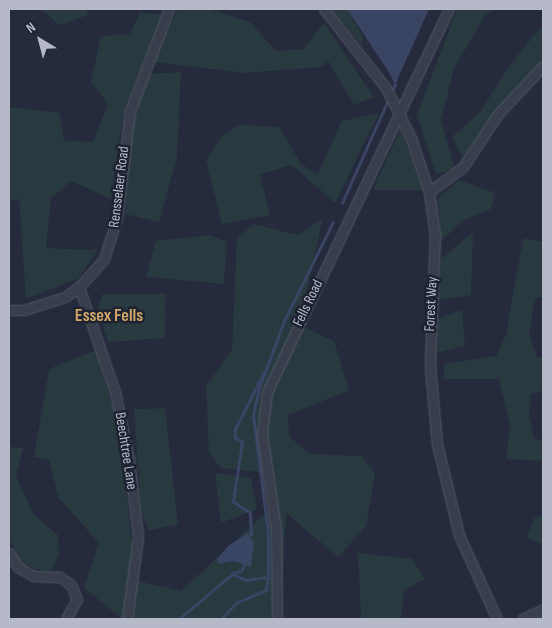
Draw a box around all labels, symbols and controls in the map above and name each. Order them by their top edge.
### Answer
north arrow [15,15,65,65]
text: N [23,19,39,37]
street label: Rensselaer Road [105,145,133,229]
street label: Forest Way [421,276,441,332]
street label: Fells Road [289,277,327,329]
district label: Essex Fells [75,305,143,327]
street label: Beechtree Lane [111,411,141,491]

